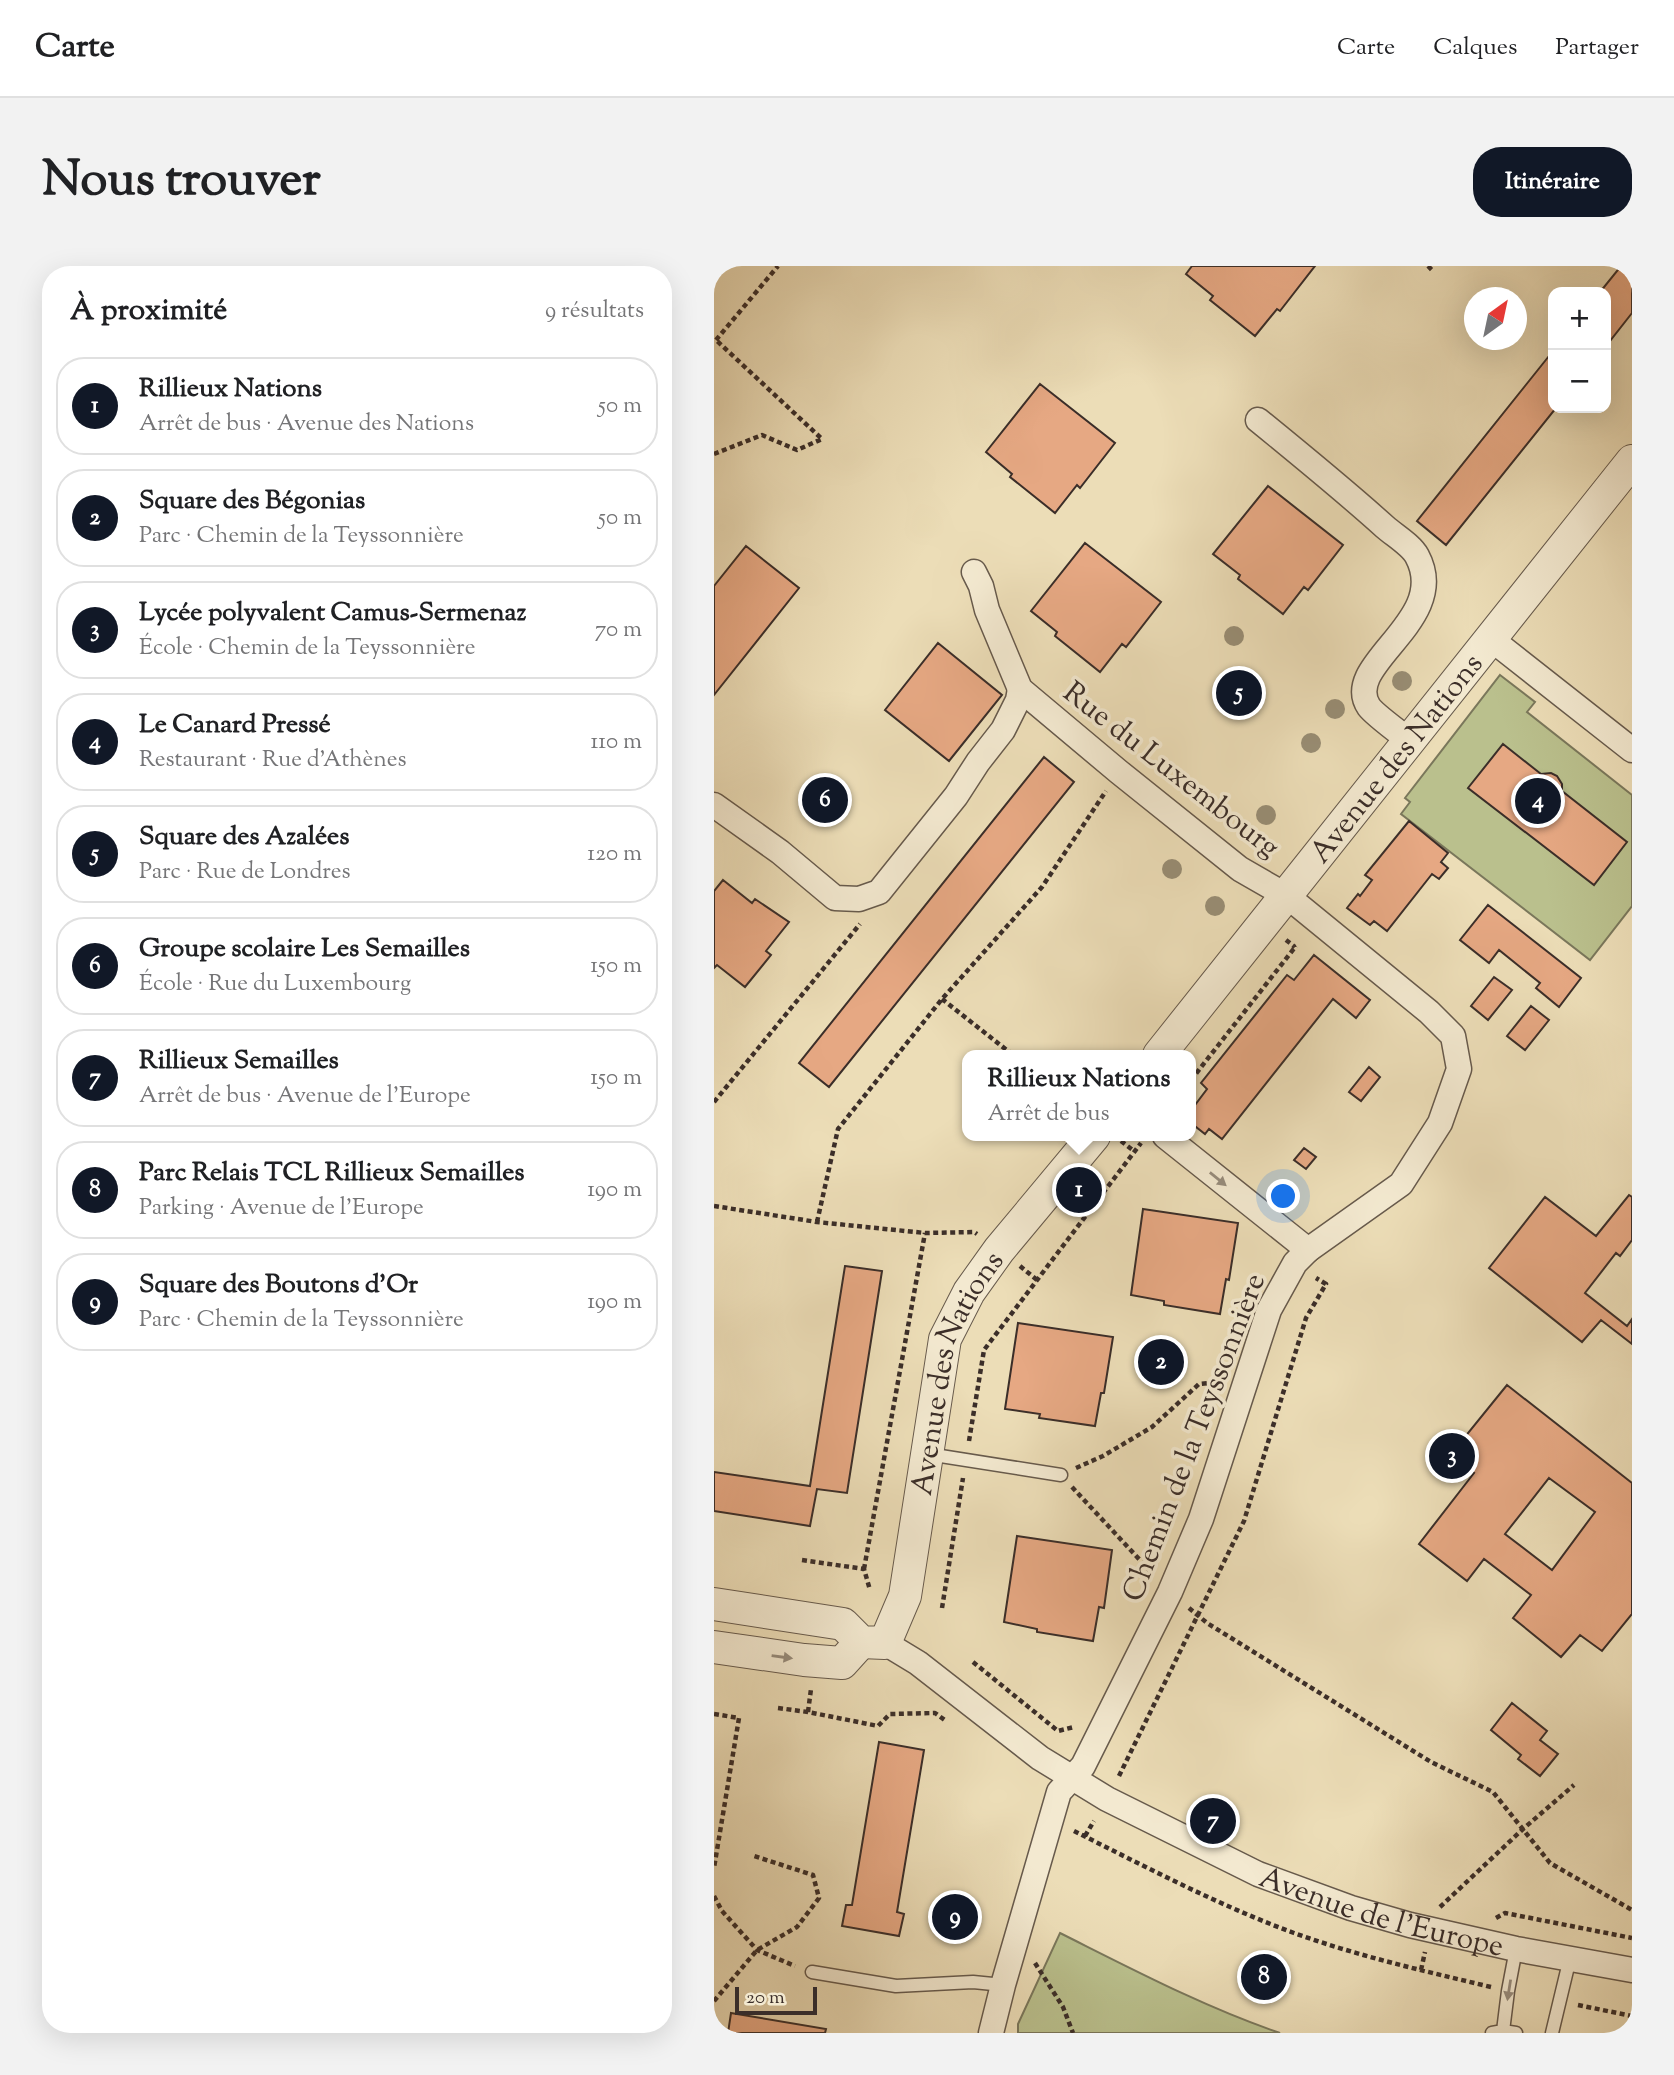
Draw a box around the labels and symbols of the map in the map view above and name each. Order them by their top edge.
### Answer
north arrow [1464,287,1527,350]
street label: Avenue des Nations [1301,645,1495,873]
pin: 5 [1216,667,1262,719]
street label: Rue du Luxembourg [1053,673,1288,869]
pin: 6 [802,774,848,826]
pin: 4 [1515,775,1561,827]
pin: 1 [1056,1164,1102,1216]
one-way arrow [1210,1171,1227,1186]
your location [1266,1179,1300,1213]
street label: Avenue des Nations [902,1243,1016,1499]
street label: Chemin de la Teyssonnière [1113,1268,1278,1608]
pin: 2 [1138,1336,1184,1388]
pin: 3 [1429,1430,1475,1482]
one-way arrow [771,1652,793,1663]
pin: 7 [1190,1795,1236,1847]
street label: Avenue de l'Europe [1253,1857,1508,1970]
pin: 9 [932,1891,978,1943]
pin: 8 [1241,1951,1287,2003]
one-way arrow [1503,1979,1514,2001]
scale bar [735,1984,817,2016]

